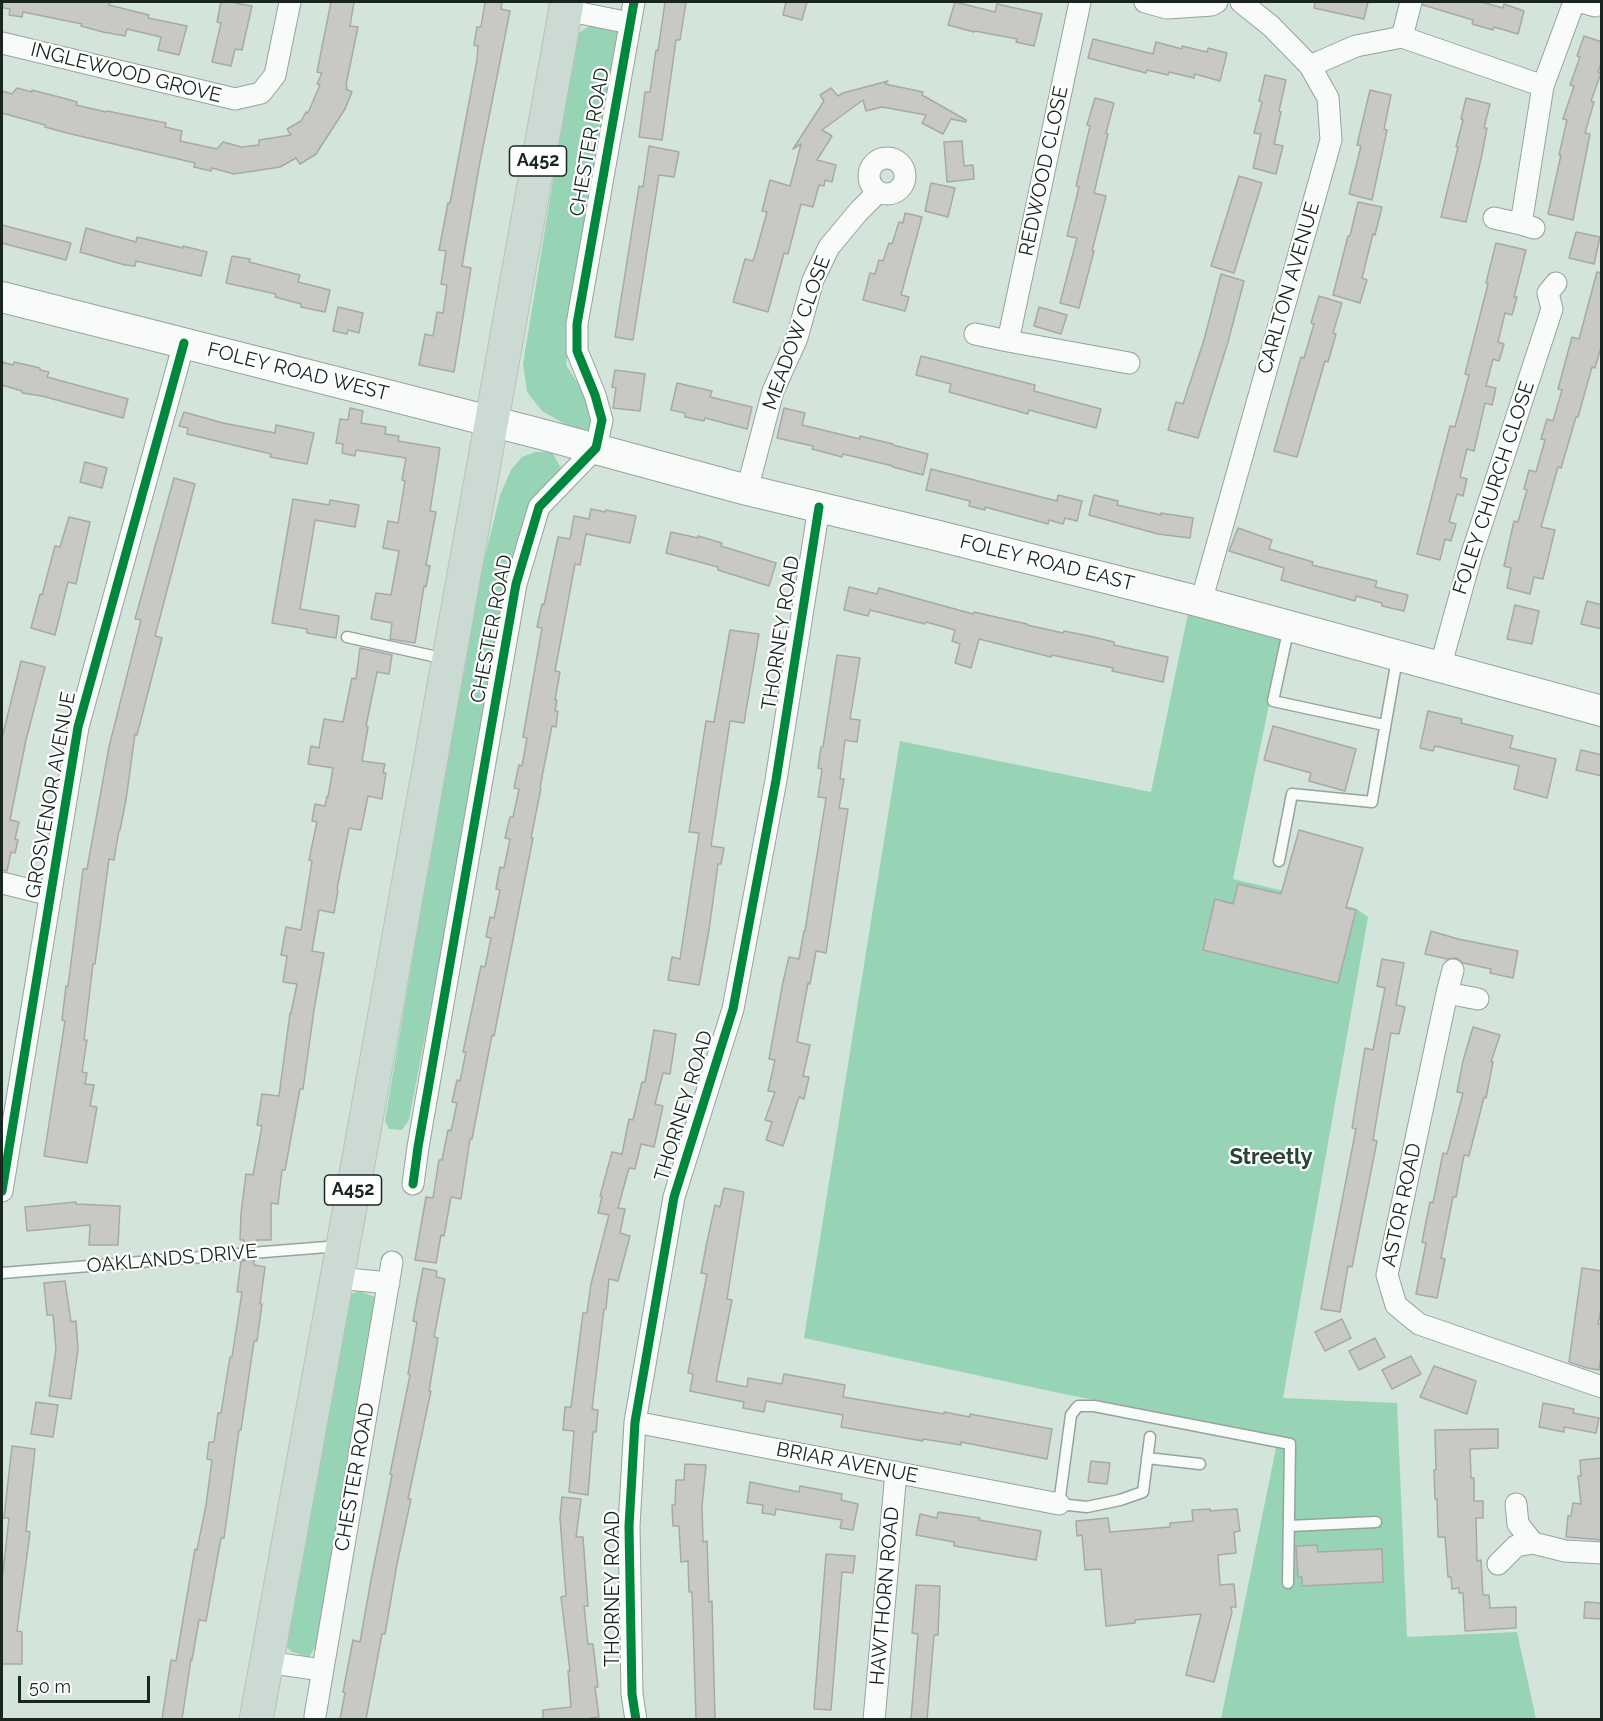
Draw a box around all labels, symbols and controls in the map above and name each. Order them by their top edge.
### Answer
street label: INGLEWOOD GROVE [28,38,224,108]
street label: CHESTER ROAD [565,66,615,218]
street label: REDWOOD CLOSE [1014,84,1074,258]
road number: A452 [510,146,566,176]
street label: CARLTON AVENUE [1253,199,1325,377]
street label: MEADOW CLOSE [758,253,836,413]
street label: FOLEY ROAD WEST [205,338,391,406]
street label: FOLEY CHURCH CLOSE [1448,378,1540,598]
street label: FOLEY ROAD EAST [957,530,1137,596]
street label: CHESTER ROAD [466,553,518,705]
street label: THORNEY ROAD [757,554,805,712]
street label: GROSVENOR AVENUE [21,690,81,900]
street label: THORNEY ROAD [650,1028,718,1184]
street label: ASTOR ROAD [1377,1141,1427,1269]
district label: Streetly [1229,1144,1313,1170]
road number: A452 [324,1175,382,1205]
street label: OAKLANDS DRIVE [86,1240,258,1278]
street label: CHESTER ROAD [330,1401,380,1553]
street label: BRIAR AVENUE [774,1437,920,1489]
street label: HAWTHORN ROAD [865,1506,905,1686]
street label: THORNEY ROAD [601,1511,625,1667]
scale bar [21,1664,153,1702]
text: 50 m [29,1676,71,1697]

